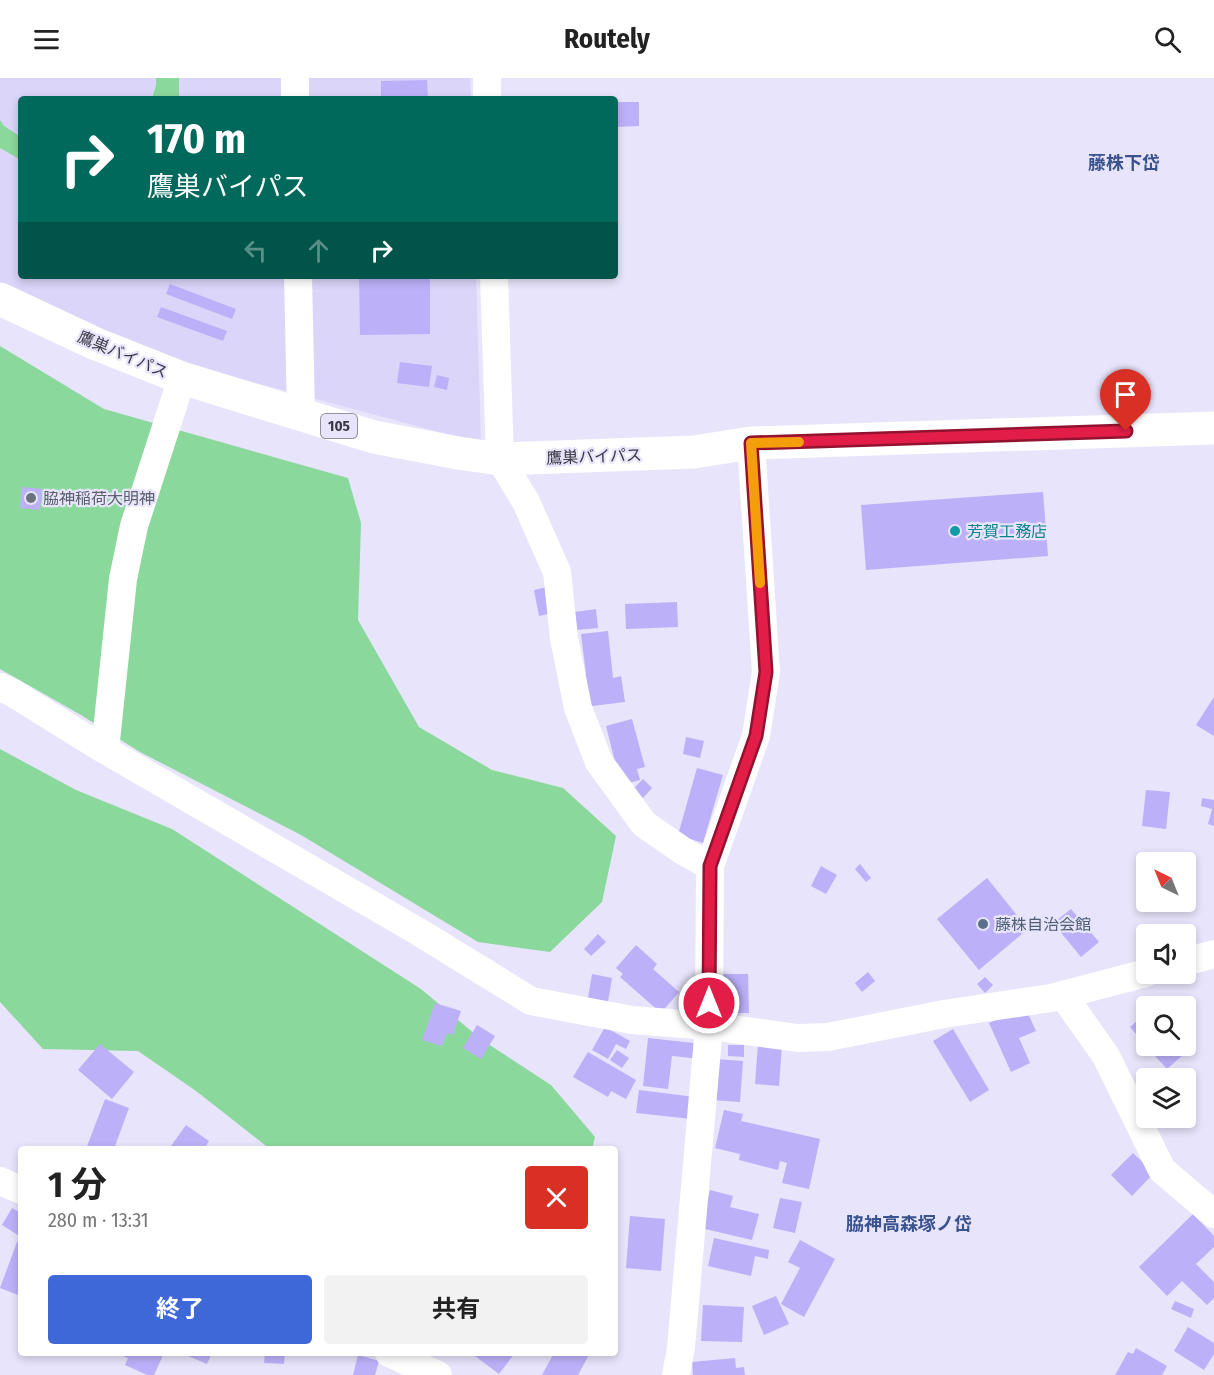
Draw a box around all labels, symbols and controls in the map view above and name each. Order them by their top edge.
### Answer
icon: menu [30,23,63,56]
text: Routely [564,23,650,55]
icon: search [1151,23,1184,56]
text: 170 m [147,114,246,164]
icon: right [48,120,126,198]
district label: 藤株下岱 [1088,152,1160,174]
text: 鷹巣バイパス [147,171,308,203]
icon: left [239,234,272,267]
icon: ahead [302,234,335,267]
icon: right [365,234,398,267]
street label: 鷹巣バイパス [75,327,171,382]
pin [1100,369,1151,431]
icon: arrive [1109,378,1142,411]
road number: 105 [321,414,357,438]
street label: 鷹巣バイパス [546,445,642,468]
place label: 脇神稲荷大明神 [43,489,155,508]
marker: 脇神稲荷大明神 [24,491,38,505]
place label: 芳賀工務店 [967,522,1047,541]
marker: 芳賀工務店 [948,524,962,538]
north arrow [1136,852,1196,912]
map controls [1136,852,1196,1128]
place label: 藤株自治会館 [995,915,1091,934]
marker: 藤株自治会館 [976,917,990,931]
button: sound [1136,924,1196,984]
position arrow [677,971,741,1035]
button: search [1136,996,1196,1056]
button: layers [1136,1068,1196,1128]
text: 1 分 [48,1163,107,1207]
button: close [525,1166,588,1229]
text: 280 m · 13:31 [48,1208,149,1232]
district label: 脇神高森塚ノ岱 [846,1213,972,1235]
button: 終了 [48,1275,312,1344]
button: 共有 [324,1275,588,1344]

